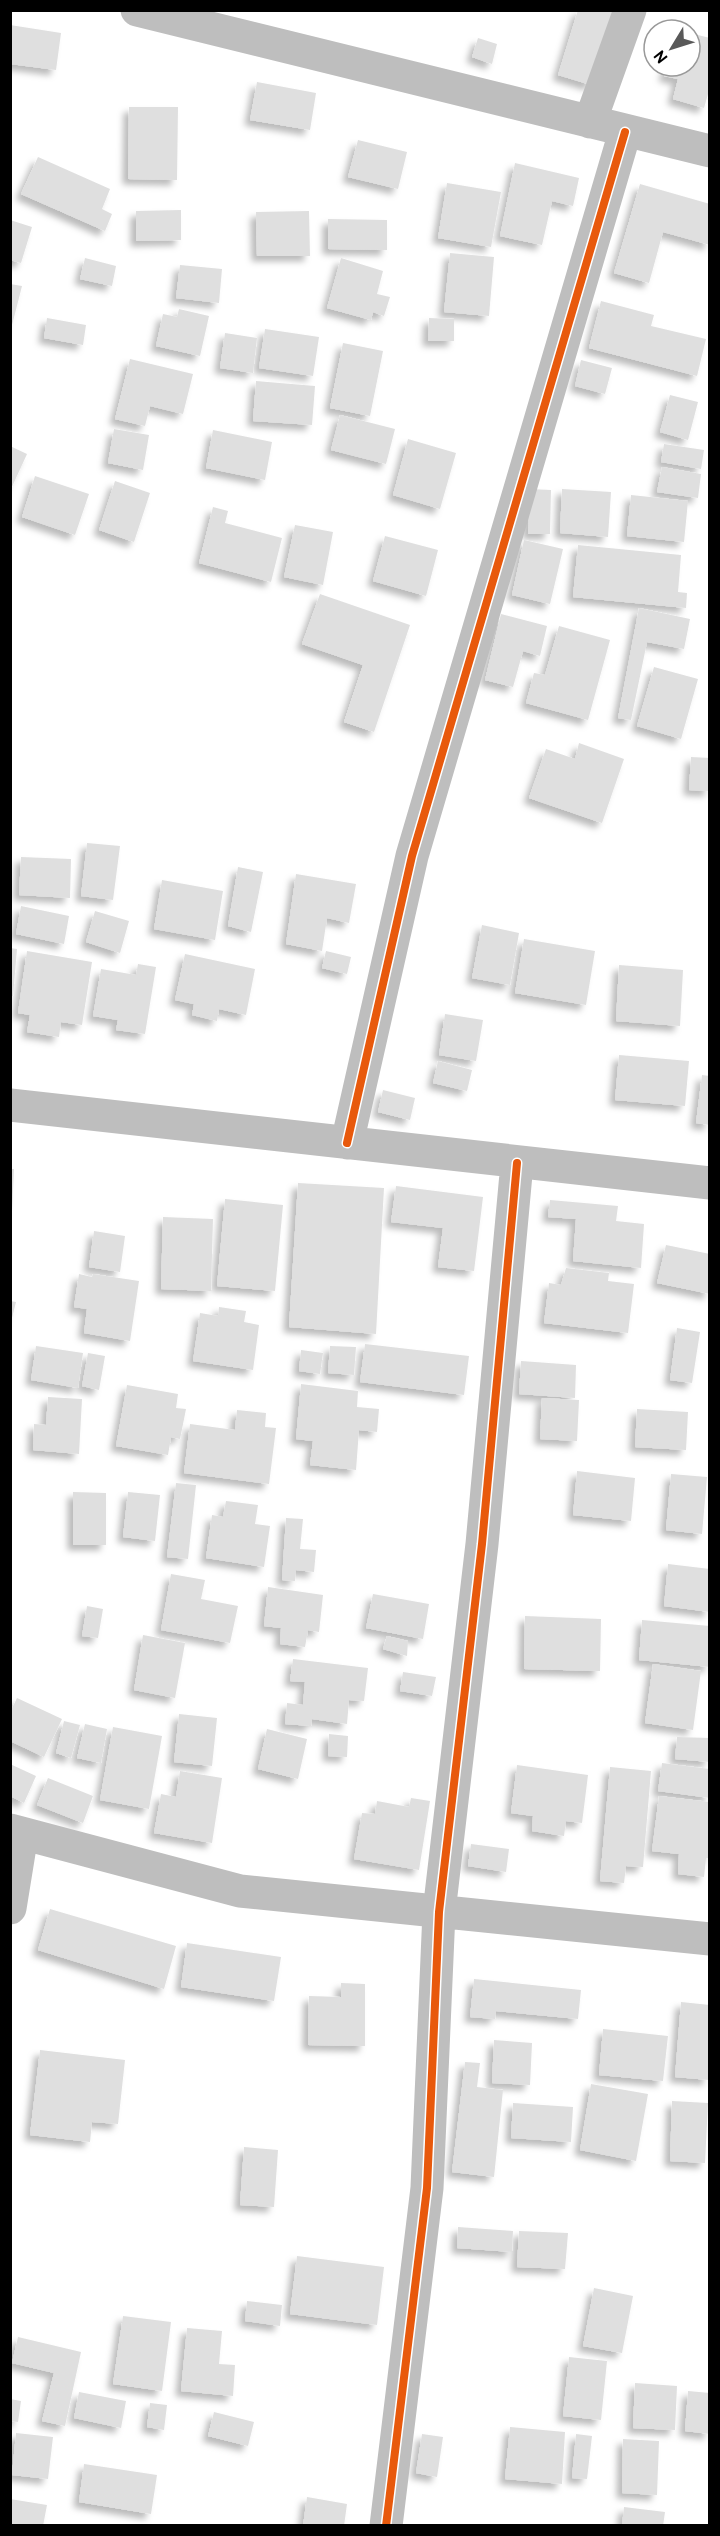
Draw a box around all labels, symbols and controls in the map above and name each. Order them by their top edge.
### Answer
north arrow [642,18,702,78]
text: N [650,45,673,67]

